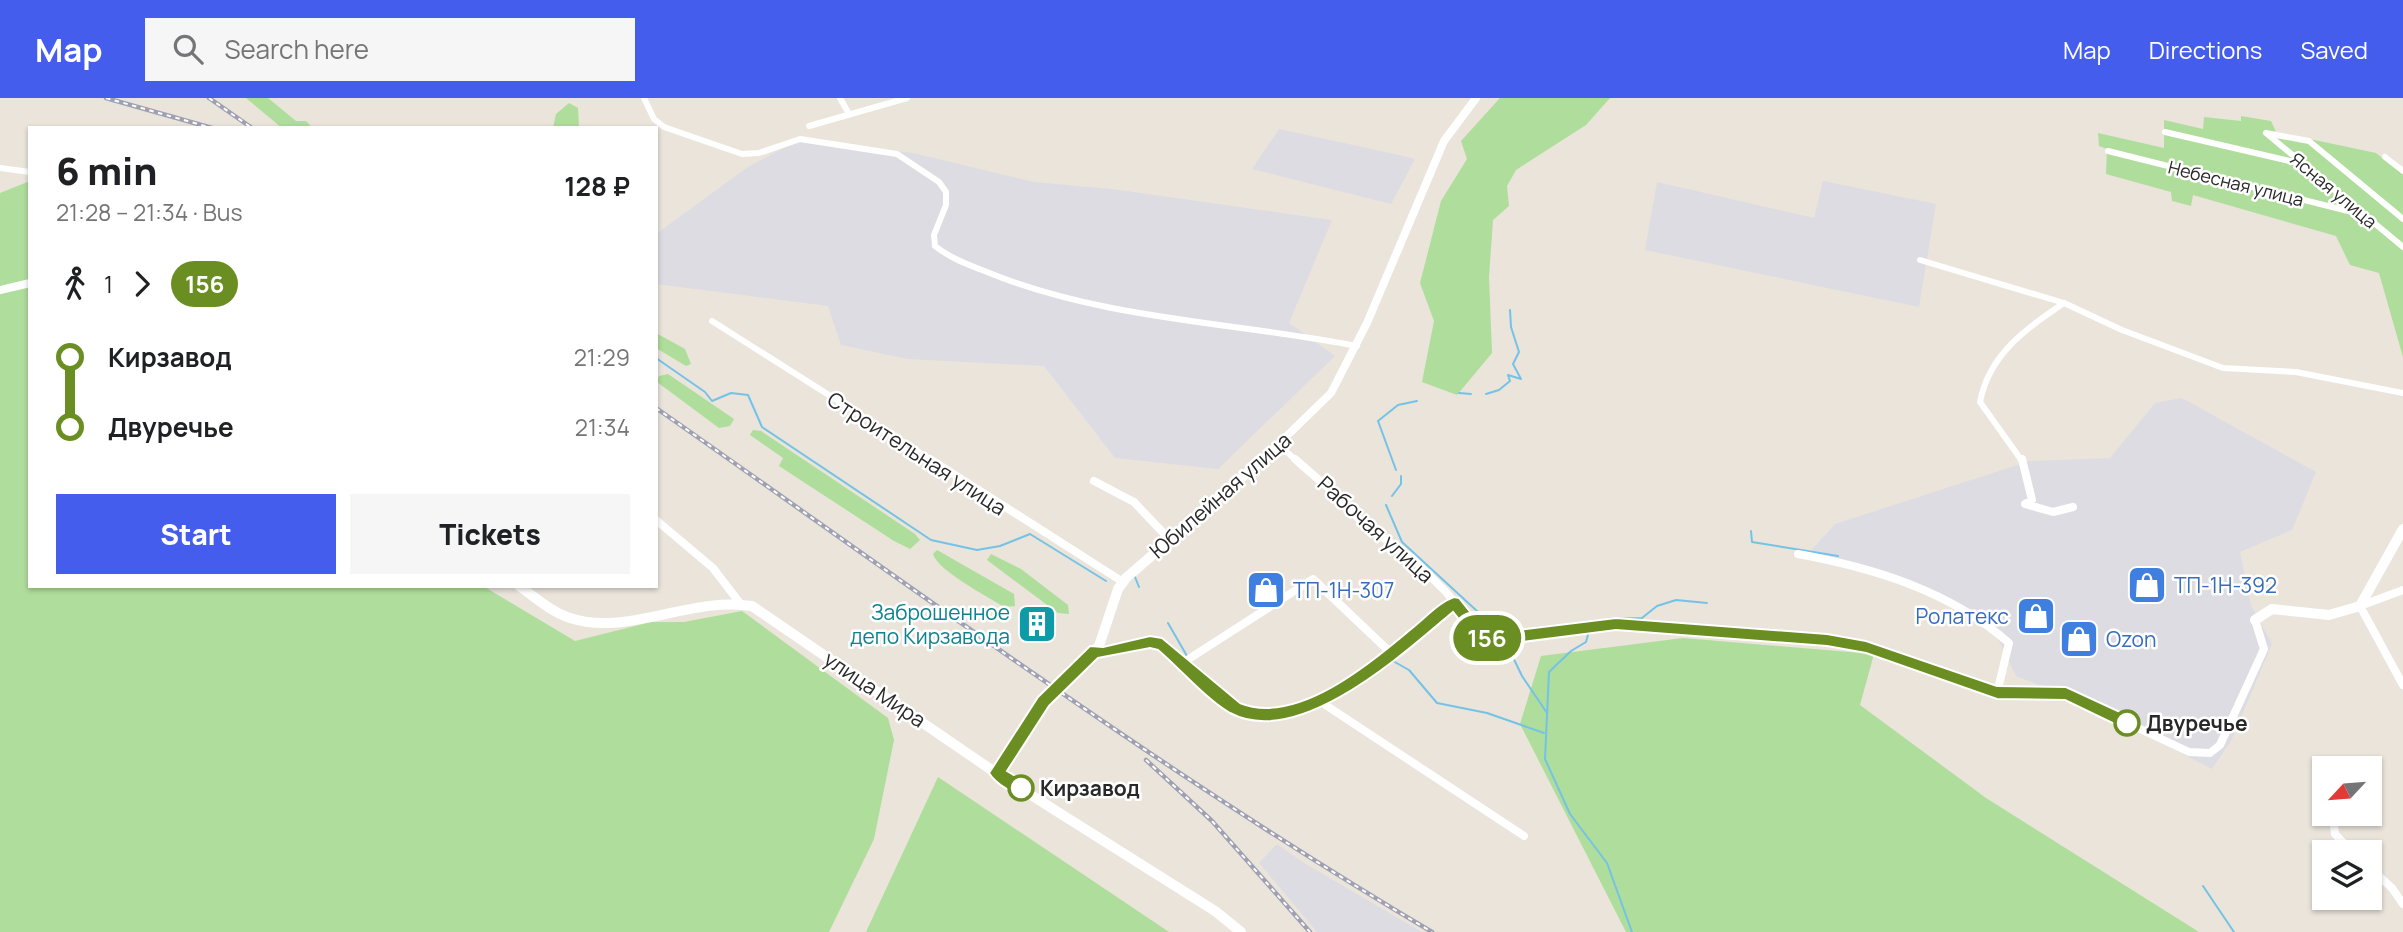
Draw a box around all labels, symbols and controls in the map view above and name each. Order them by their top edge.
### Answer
search box [145,18,635,81]
text: Map [35,27,103,72]
icon: search [169,30,207,68]
text: Search here [225,31,369,67]
text: Map [2063,33,2111,66]
text: Directions [2149,33,2262,66]
text: Saved [2300,33,2368,66]
text: 6 min [56,144,157,196]
street label: Ясная улица [2286,147,2382,233]
street label: Небесная улица [2166,155,2306,211]
text: 128 ₽ [564,168,630,204]
text: 21:28 – 21:34 · Bus [56,196,243,228]
icon: walk [56,265,94,303]
icon: forward [123,265,161,303]
text: 156 [185,267,224,300]
text: 1 [104,268,113,300]
text: Кирзавод [108,339,232,375]
text: 21:29 [574,341,630,373]
street label: Строительная улица [822,385,1012,521]
text: Двуречье [108,409,234,445]
text: 21:34 [575,411,630,443]
street label: Юбилейная улица [1143,426,1297,564]
street label: Рабочая улица [1312,469,1440,589]
button: Start [56,494,336,574]
button: Tickets [350,494,630,574]
shop icon: ТП-1Н-392 [2126,564,2168,606]
shop icon: ТП-1Н-307 [1245,569,1287,611]
place label: ТП-1Н-392 [2174,571,2277,599]
place label: ТП-1Н-307 [1293,576,1394,604]
shop icon: Ролатекс [2015,595,2057,637]
place label: Заброшенное депо Кирзавода [850,598,1010,650]
place label: Ролатекс [1915,602,2009,630]
building icon: Заброшенное депо Кирзавода [1016,603,1058,645]
line badge: 156 [1447,615,1527,661]
shop icon: Ozon [2058,618,2100,660]
text: 156 [1467,621,1507,654]
place label: Ozon [2106,625,2156,653]
street label: улица Мира [819,645,931,733]
place label: Двуречье [2146,709,2248,737]
marker: Двуречье [2114,710,2140,736]
north arrow [2312,756,2382,826]
map controls [2312,756,2382,910]
place label: Кирзавод [1040,774,1140,802]
marker: Кирзавод [1008,775,1034,801]
button: layers [2312,840,2382,910]

